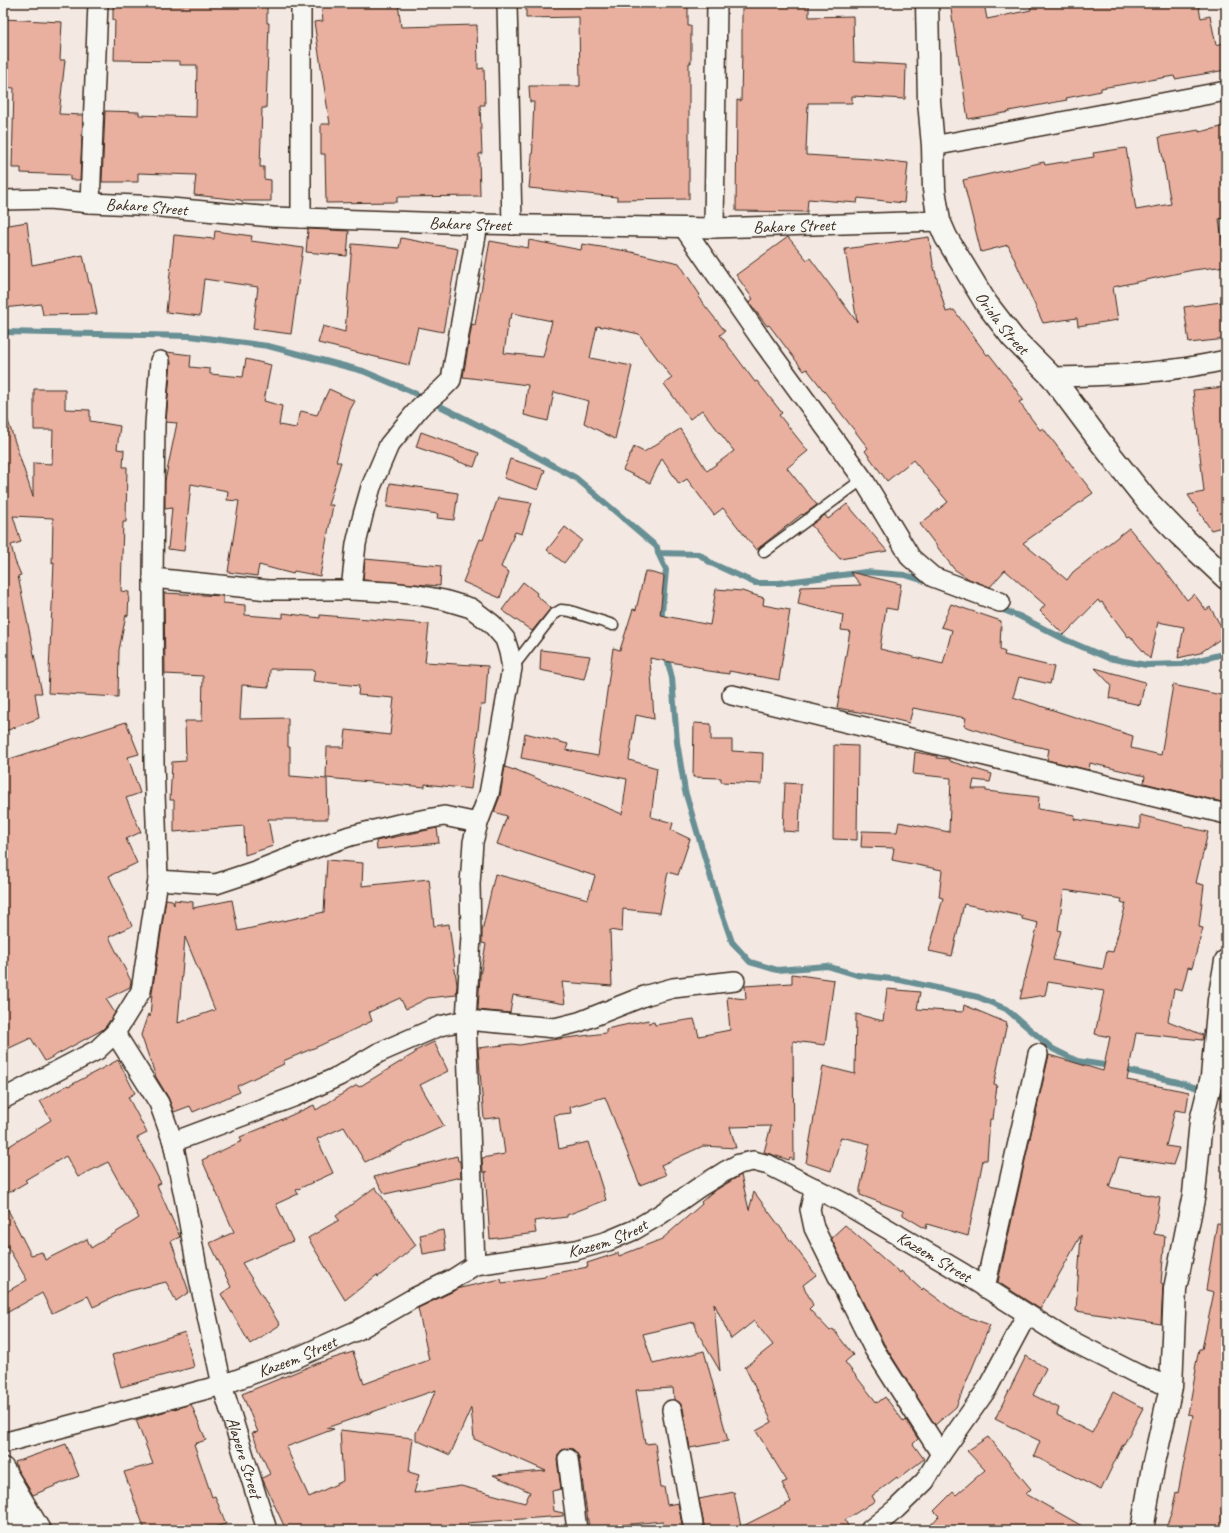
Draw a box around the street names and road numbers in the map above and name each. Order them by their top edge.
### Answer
street label: Bakare Street [105,194,191,221]
street label: Bakare Street [429,212,514,236]
street label: Bakare Street [753,214,838,238]
street label: Oriola Street [971,288,1035,361]
street label: Kazeem Street [567,1213,653,1262]
street label: Kazeem Street [893,1227,977,1288]
street label: Kazeem Street [255,1330,342,1382]
street label: Alapere Street [222,1415,267,1503]

